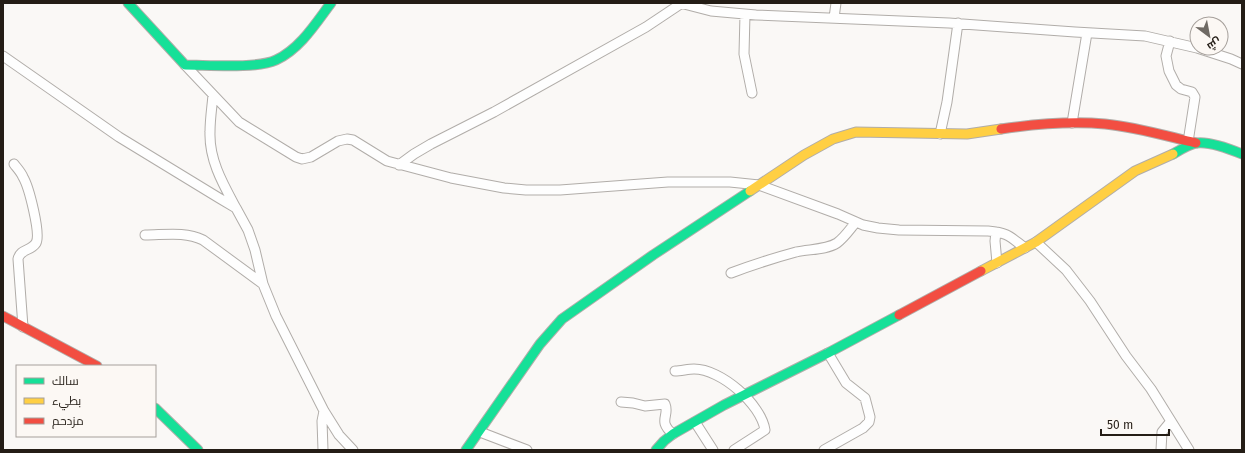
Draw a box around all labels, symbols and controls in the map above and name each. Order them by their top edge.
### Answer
north arrow [1189,16,1229,56]
text: ش [1205,35,1223,53]
legend [16,365,156,437]
text: سالك [52,374,79,388]
text: بطيء [52,394,81,411]
scale bar [1101,411,1169,437]
text: مزدحم [52,414,84,429]
text: 50 m [1107,418,1133,432]

